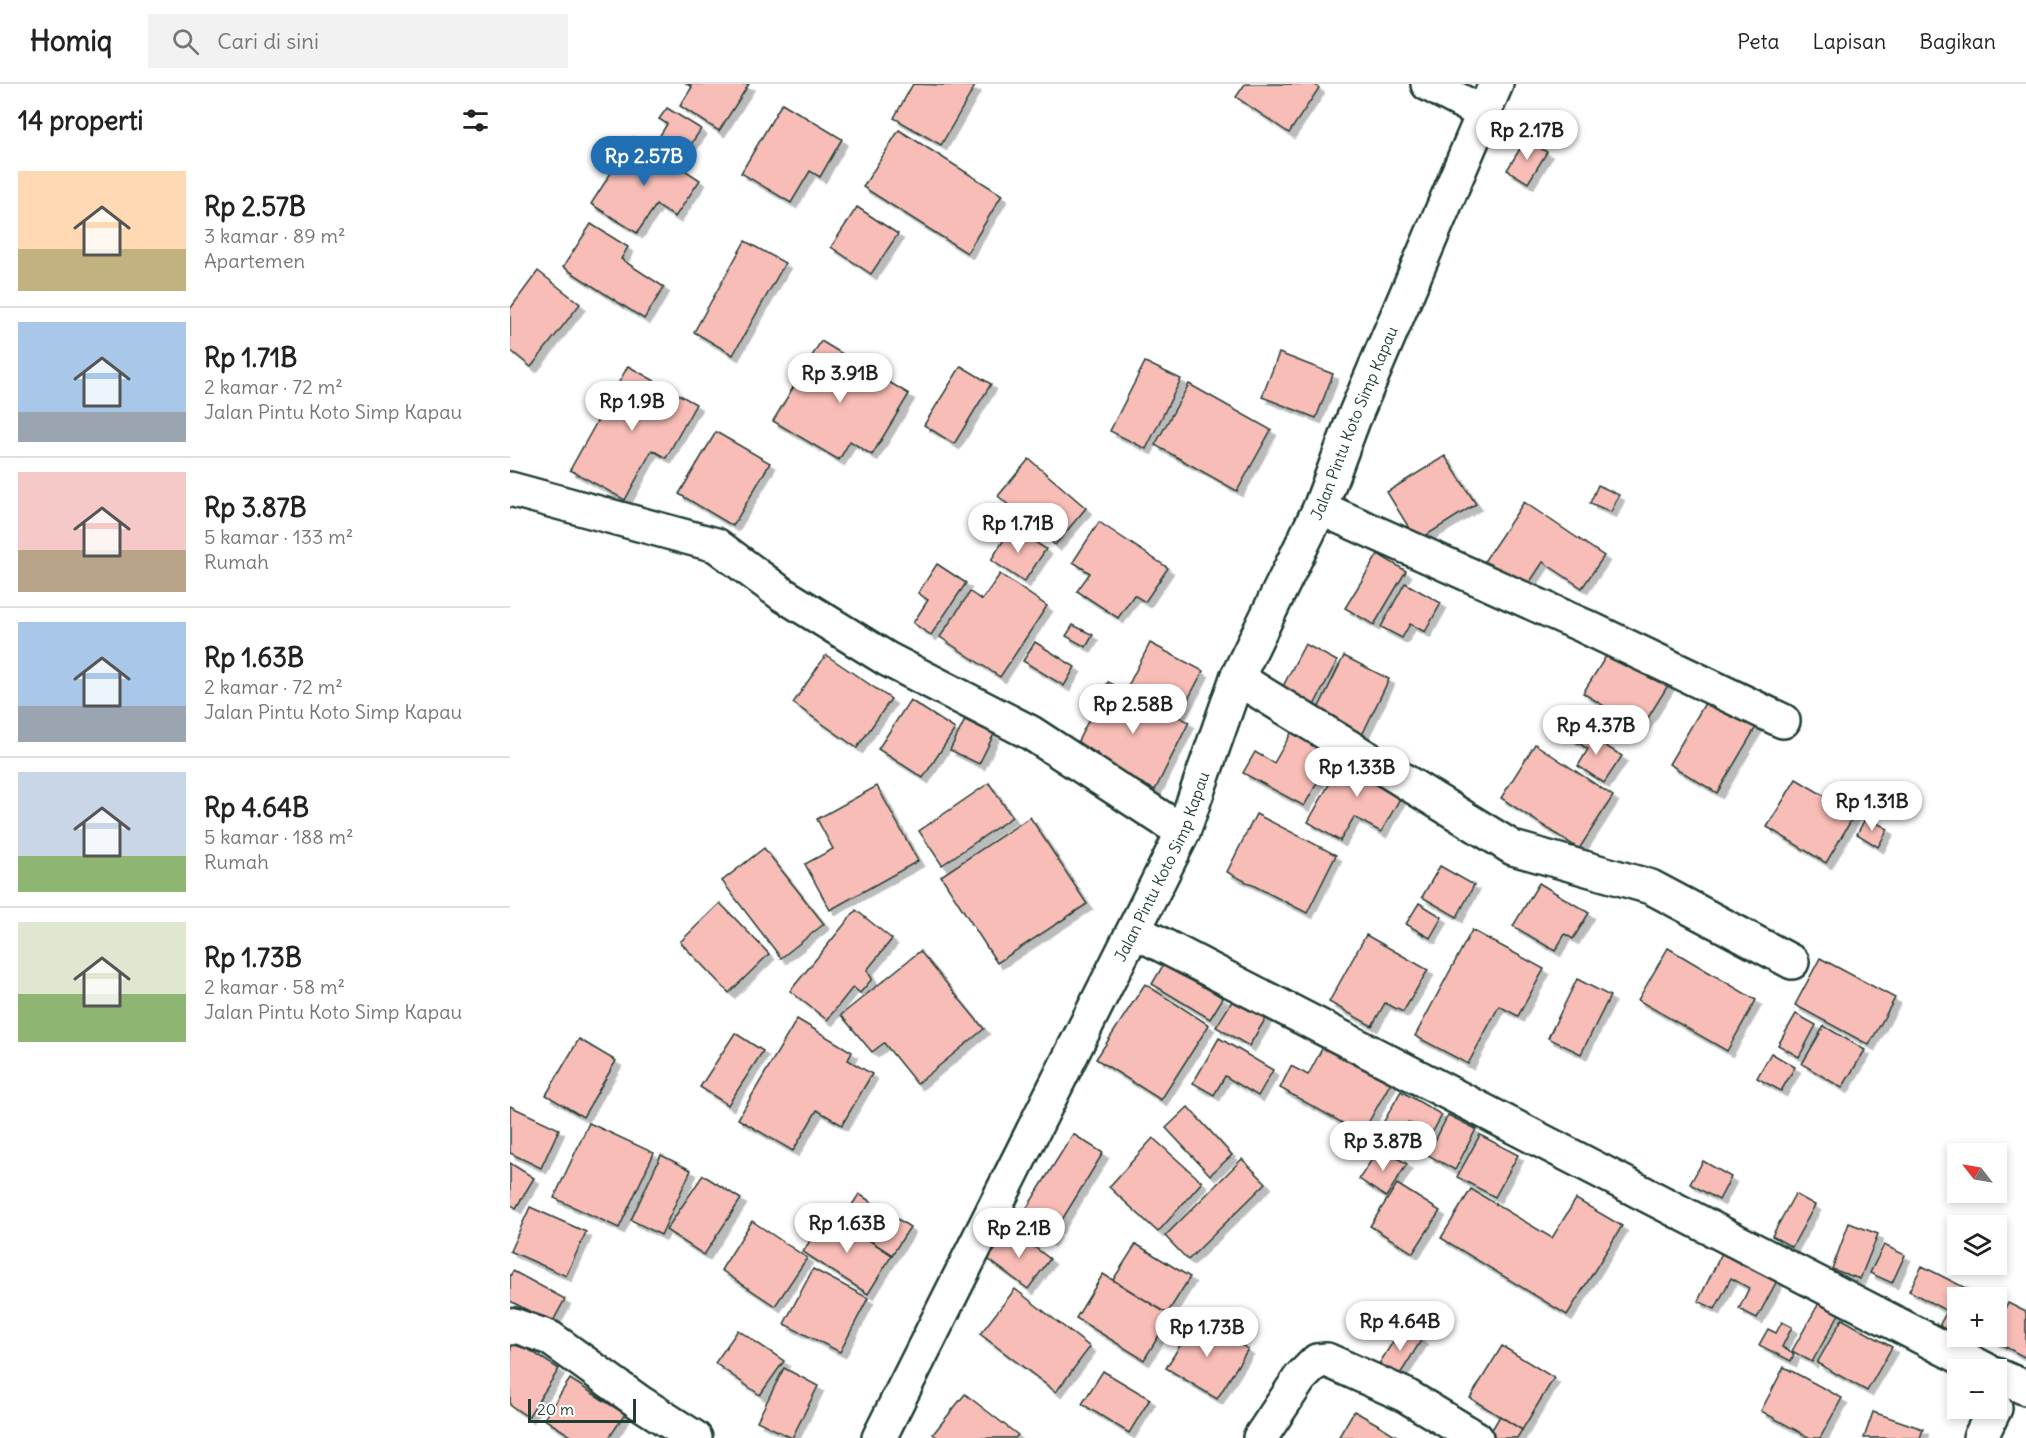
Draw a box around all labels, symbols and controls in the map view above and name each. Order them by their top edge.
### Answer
search box [148,14,568,68]
text: Homiq [30,23,112,59]
icon: search [169,25,202,58]
text: Cari di sini [217,27,319,55]
text: Peta [1737,28,1780,55]
text: Lapisan [1813,28,1886,55]
text: Bagikan [1919,28,1996,55]
text: 14 properti [18,104,143,137]
icon: filters [459,104,492,137]
pin: Rp 2.17B [1465,110,1589,161]
text: Rp 2.17B [1490,117,1564,142]
pin: Rp 2.57B [582,136,706,187]
text: Rp 2.57B [605,143,683,168]
text: Rp 2.57B [204,190,306,223]
icon: home [66,195,138,267]
text: 3 kamar · 89 m² [204,223,345,248]
text: Apartemen [204,248,305,273]
street label: Jalan Pintu Koto Simp Kapau [1306,323,1402,523]
text: Rp 1.71B [204,341,297,374]
icon: home [66,346,138,418]
pin: Rp 3.91B [778,353,902,404]
text: Rp 3.91B [802,360,878,385]
text: 2 kamar · 72 m² [204,374,343,399]
pin: Rp 1.9B [577,381,687,432]
text: Rp 1.9B [599,388,665,413]
text: Jalan Pintu Koto Simp Kapau [204,399,462,424]
text: Rp 3.87B [204,491,306,524]
icon: home [66,496,138,568]
pin: Rp 1.71B [956,503,1080,554]
text: Rp 1.71B [982,510,1054,535]
text: 5 kamar · 133 m² [204,524,353,549]
text: Rumah [204,549,269,574]
text: Rp 1.63B [204,641,304,674]
icon: home [66,646,138,718]
text: 2 kamar · 72 m² [204,674,343,699]
pin: Rp 2.58B [1071,684,1195,735]
text: Rp 2.58B [1093,691,1173,716]
text: Jalan Pintu Koto Simp Kapau [204,699,462,724]
pin: Rp 4.37B [1534,705,1658,756]
text: Rp 4.37B [1557,712,1635,737]
pin: Rp 1.33B [1295,747,1419,798]
text: Rp 1.33B [1319,754,1395,779]
street label: Jalan Pintu Koto Simp Kapau [1110,769,1213,965]
pin: Rp 1.31B [1810,781,1934,832]
text: Rp 1.31B [1835,788,1909,813]
text: Rp 4.64B [204,791,309,824]
icon: home [66,796,138,868]
text: 5 kamar · 188 m² [204,824,354,849]
text: Rumah [204,849,269,874]
text: Rp 1.73B [204,941,302,974]
icon: home [66,946,138,1018]
text: 2 kamar · 58 m² [204,974,345,999]
text: Jalan Pintu Koto Simp Kapau [204,999,462,1024]
pin: Rp 3.87B [1321,1121,1445,1172]
text: Rp 3.87B [1344,1128,1422,1153]
north arrow [1947,1143,2007,1203]
map controls [1947,1143,2007,1419]
pin: Rp 1.63B [785,1203,909,1254]
pin: Rp 2.1B [964,1208,1074,1259]
text: Rp 1.63B [809,1210,885,1235]
text: Rp 2.1B [987,1215,1051,1240]
button: layers [1947,1215,2007,1275]
button: + [1947,1287,2007,1347]
pin: Rp 4.64B [1338,1301,1462,1352]
pin: Rp 1.73B [1145,1307,1269,1358]
text: Rp 4.64B [1360,1308,1440,1333]
text: Rp 1.73B [1169,1314,1245,1339]
button: − [1947,1359,2007,1419]
scale bar [528,1396,636,1424]
text: 20 m [537,1399,574,1419]

